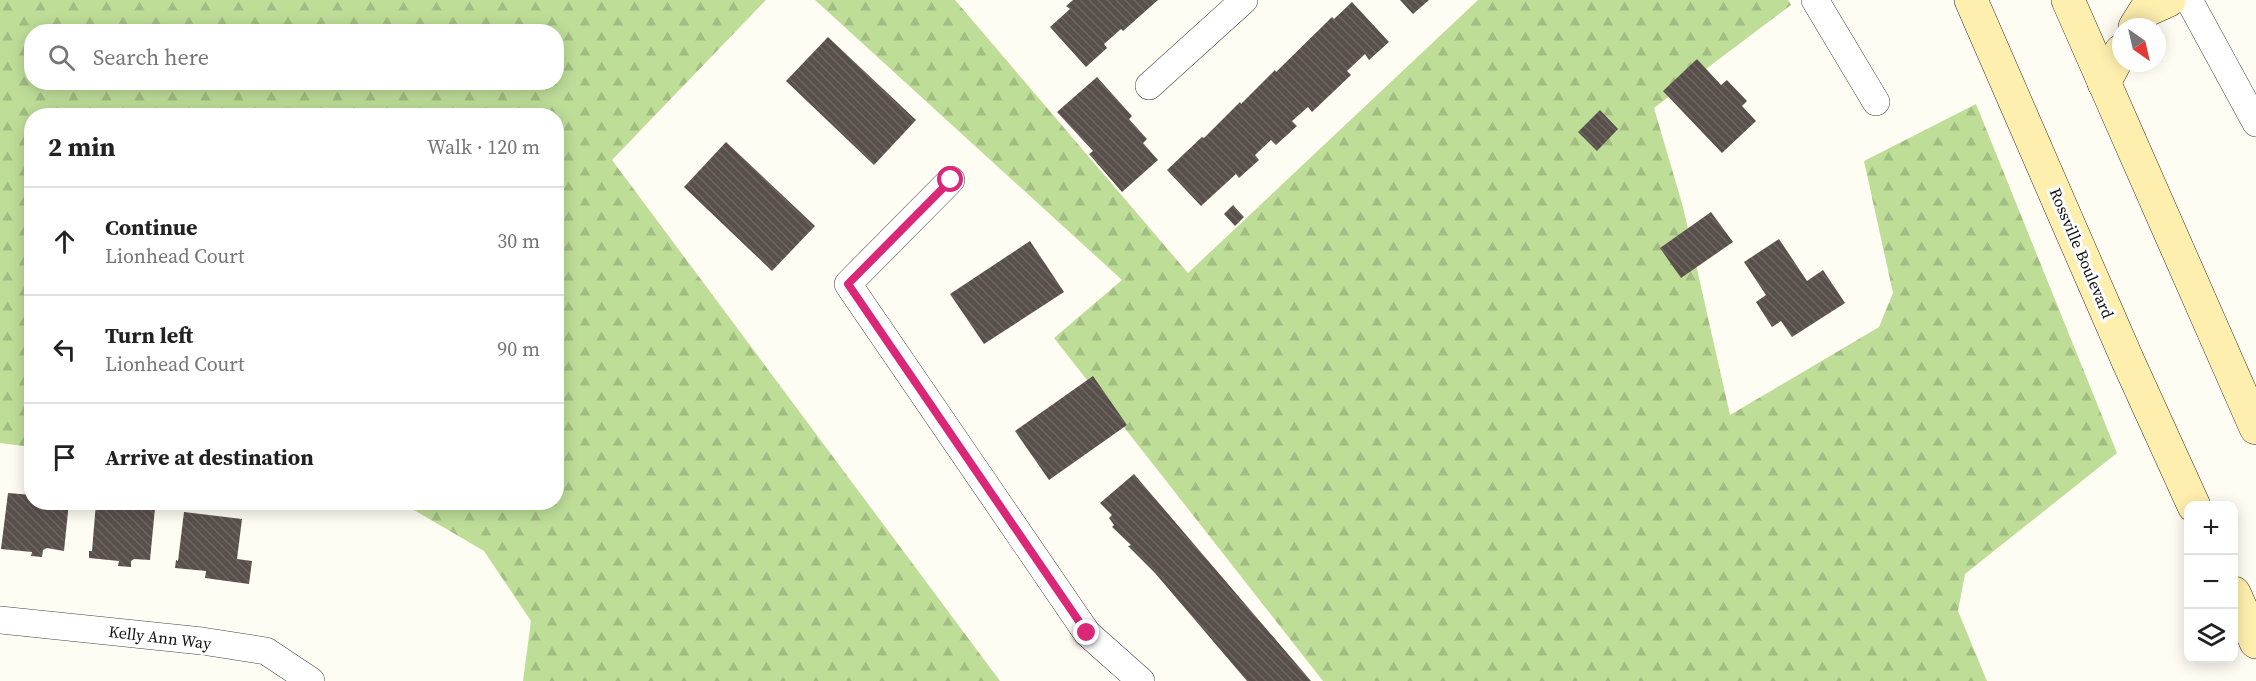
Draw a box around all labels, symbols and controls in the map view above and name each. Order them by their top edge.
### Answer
north arrow [2112,18,2166,72]
search box [24,24,564,90]
icon: search [45,41,78,74]
text: Search here [93,42,209,72]
text: 2 min [48,129,115,165]
text: Walk · 120 m [427,133,540,161]
route start [937,166,963,192]
street label: Rossville Boulevard [2045,184,2119,322]
text: Continue [105,212,198,242]
icon: ahead [48,225,81,258]
text: 30 m [497,227,540,255]
text: Lionhead Court [105,242,245,270]
text: Turn left [105,320,193,350]
icon: left [48,333,81,366]
text: 90 m [497,335,540,363]
text: Lionhead Court [105,350,245,378]
icon: arrive [48,441,81,474]
text: Arrive at destination [105,442,314,472]
map controls [2184,501,2238,663]
button: + [2184,501,2238,555]
button: − [2184,555,2238,609]
button: layers [2184,609,2238,663]
route end [1073,619,1099,645]
street label: Kelly Ann Way [107,620,213,654]

